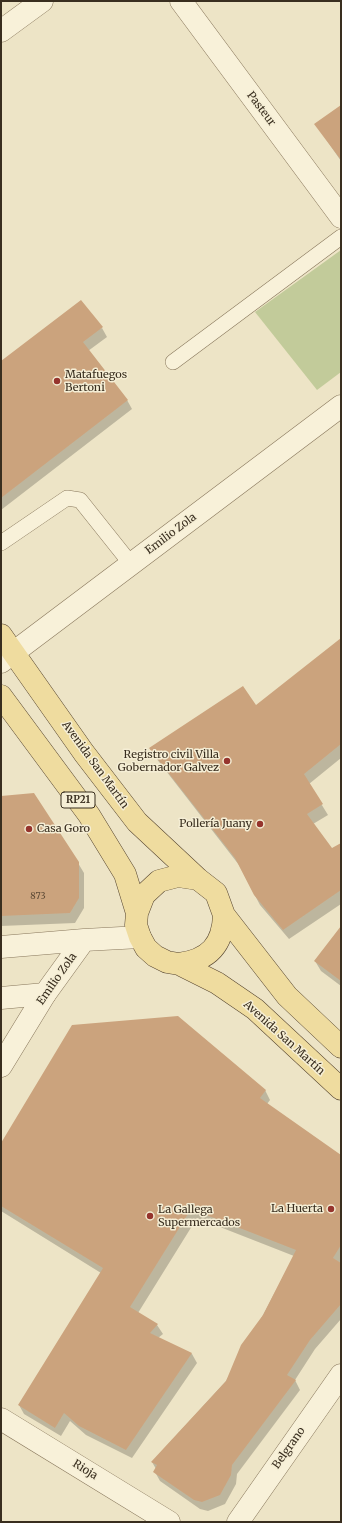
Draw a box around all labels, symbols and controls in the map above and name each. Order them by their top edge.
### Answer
street label: Pasteur [244,89,278,129]
place label: Matafuegos Bertoni [65,368,127,394]
marker: Matafuegos Bertoni [52,376,62,386]
street label: Emilio Zola [143,511,199,557]
street label: Avenida San Martín [59,719,131,811]
place label: Registro civil Villa Gobernador Galvez [118,748,219,774]
marker: Registro civil Villa Gobernador Galvez [222,756,232,766]
road number: RP21 [61,792,95,808]
place label: Pollería Juany [179,817,252,831]
marker: Pollería Juany [255,819,265,829]
place label: Casa Goro [37,822,90,836]
marker: Casa Goro [24,824,34,834]
house number: 873 [30,891,46,901]
street label: Emilio Zola [34,951,80,1007]
street label: Avenida San Martín [241,998,327,1078]
place label: La Huerta [271,1202,323,1216]
place label: La Gallega Supermercados [158,1203,240,1229]
marker: La Huerta [326,1204,336,1214]
marker: La Gallega Supermercados [145,1211,155,1221]
street label: Belgrano [270,1425,308,1471]
street label: Rioja [70,1457,100,1483]

